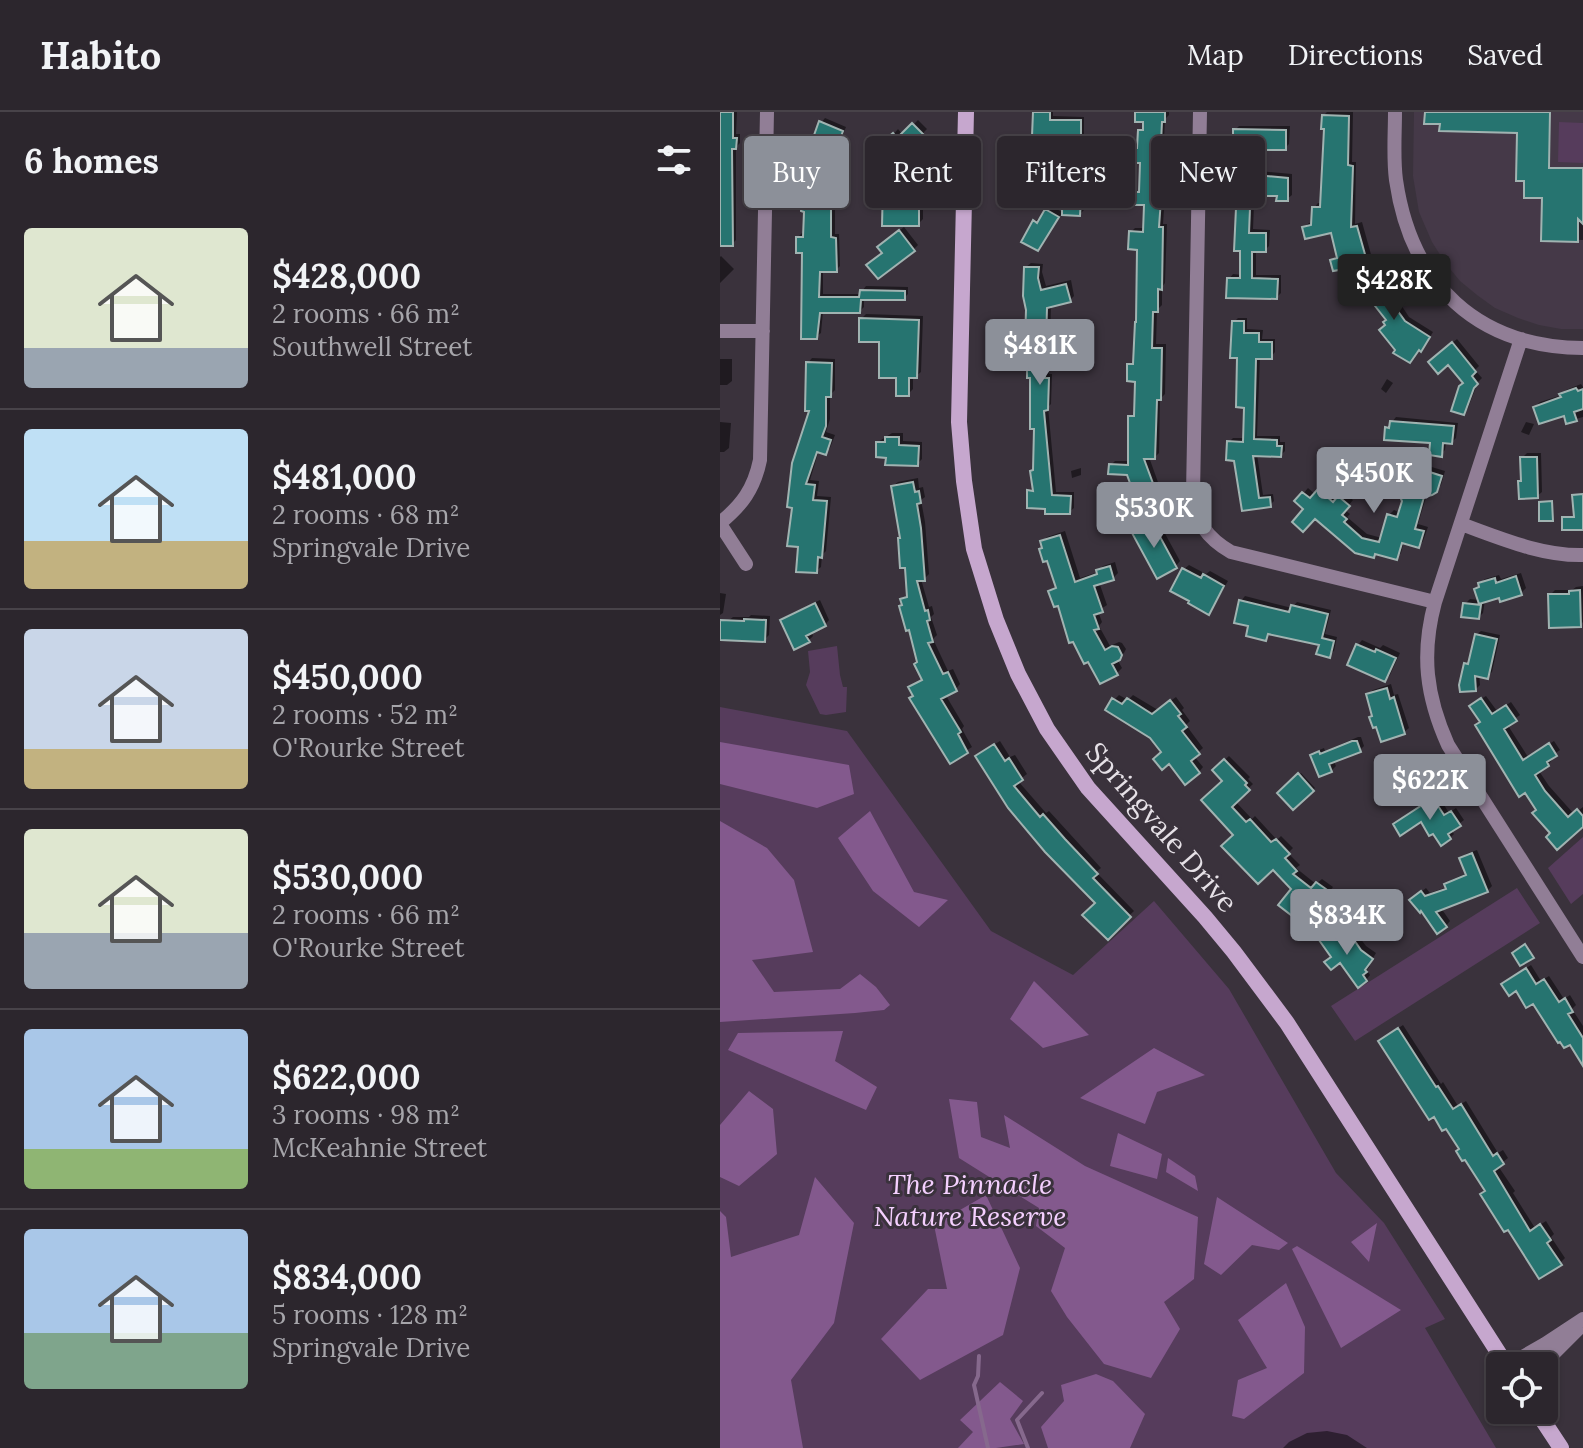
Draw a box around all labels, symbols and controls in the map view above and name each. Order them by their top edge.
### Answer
text: Habito [40,31,161,79]
text: Map [1187,37,1244,73]
text: Directions [1288,37,1423,73]
text: Saved [1467,37,1543,73]
chip: Buy [744,136,849,208]
chip: Rent [865,136,981,208]
chip: Filters [997,136,1135,208]
chip: New [1151,136,1265,208]
icon: filters [652,138,696,182]
text: 6 homes [24,139,159,182]
text: $428,000 [272,254,421,297]
pin: $428K [1338,254,1450,322]
icon: home [88,260,184,356]
text: $428K [1356,263,1432,296]
text: 2 rooms · 66 m² [272,297,460,330]
pin: $481K [984,319,1096,387]
text: $481K [1003,328,1077,361]
text: Southwell Street [272,330,472,363]
pin: $450K [1318,447,1430,515]
text: $481,000 [272,455,417,498]
text: $450K [1335,456,1413,489]
icon: home [88,461,184,557]
pin: $530K [1098,482,1210,550]
text: $530K [1115,491,1193,524]
text: 2 rooms · 68 m² [272,498,460,531]
text: Springvale Drive [272,531,470,564]
text: $450,000 [272,655,423,698]
icon: home [88,661,184,757]
text: 2 rooms · 52 m² [272,698,458,731]
text: O'Rourke Street [272,731,465,764]
street label: Springvale Drive [1078,735,1246,919]
pin: $622K [1374,754,1486,822]
text: $622K [1392,763,1468,796]
text: $530,000 [272,855,423,898]
icon: home [88,861,184,957]
pin: $834K [1291,889,1403,957]
text: 2 rooms · 66 m² [272,898,460,931]
text: $834K [1308,898,1386,931]
text: O'Rourke Street [272,931,465,964]
text: $622,000 [272,1055,421,1098]
icon: home [88,1061,184,1157]
text: 3 rooms · 98 m² [272,1098,460,1131]
text: McKeahnie Street [272,1131,487,1164]
park label: The Pinnacle Nature Reserve [873,1166,1067,1234]
text: $834,000 [272,1255,422,1298]
icon: home [88,1261,184,1357]
text: 5 rooms · 128 m² [272,1298,468,1331]
text: Springvale Drive [272,1331,470,1364]
map controls [1486,1352,1558,1424]
button: locate [1486,1352,1558,1424]

